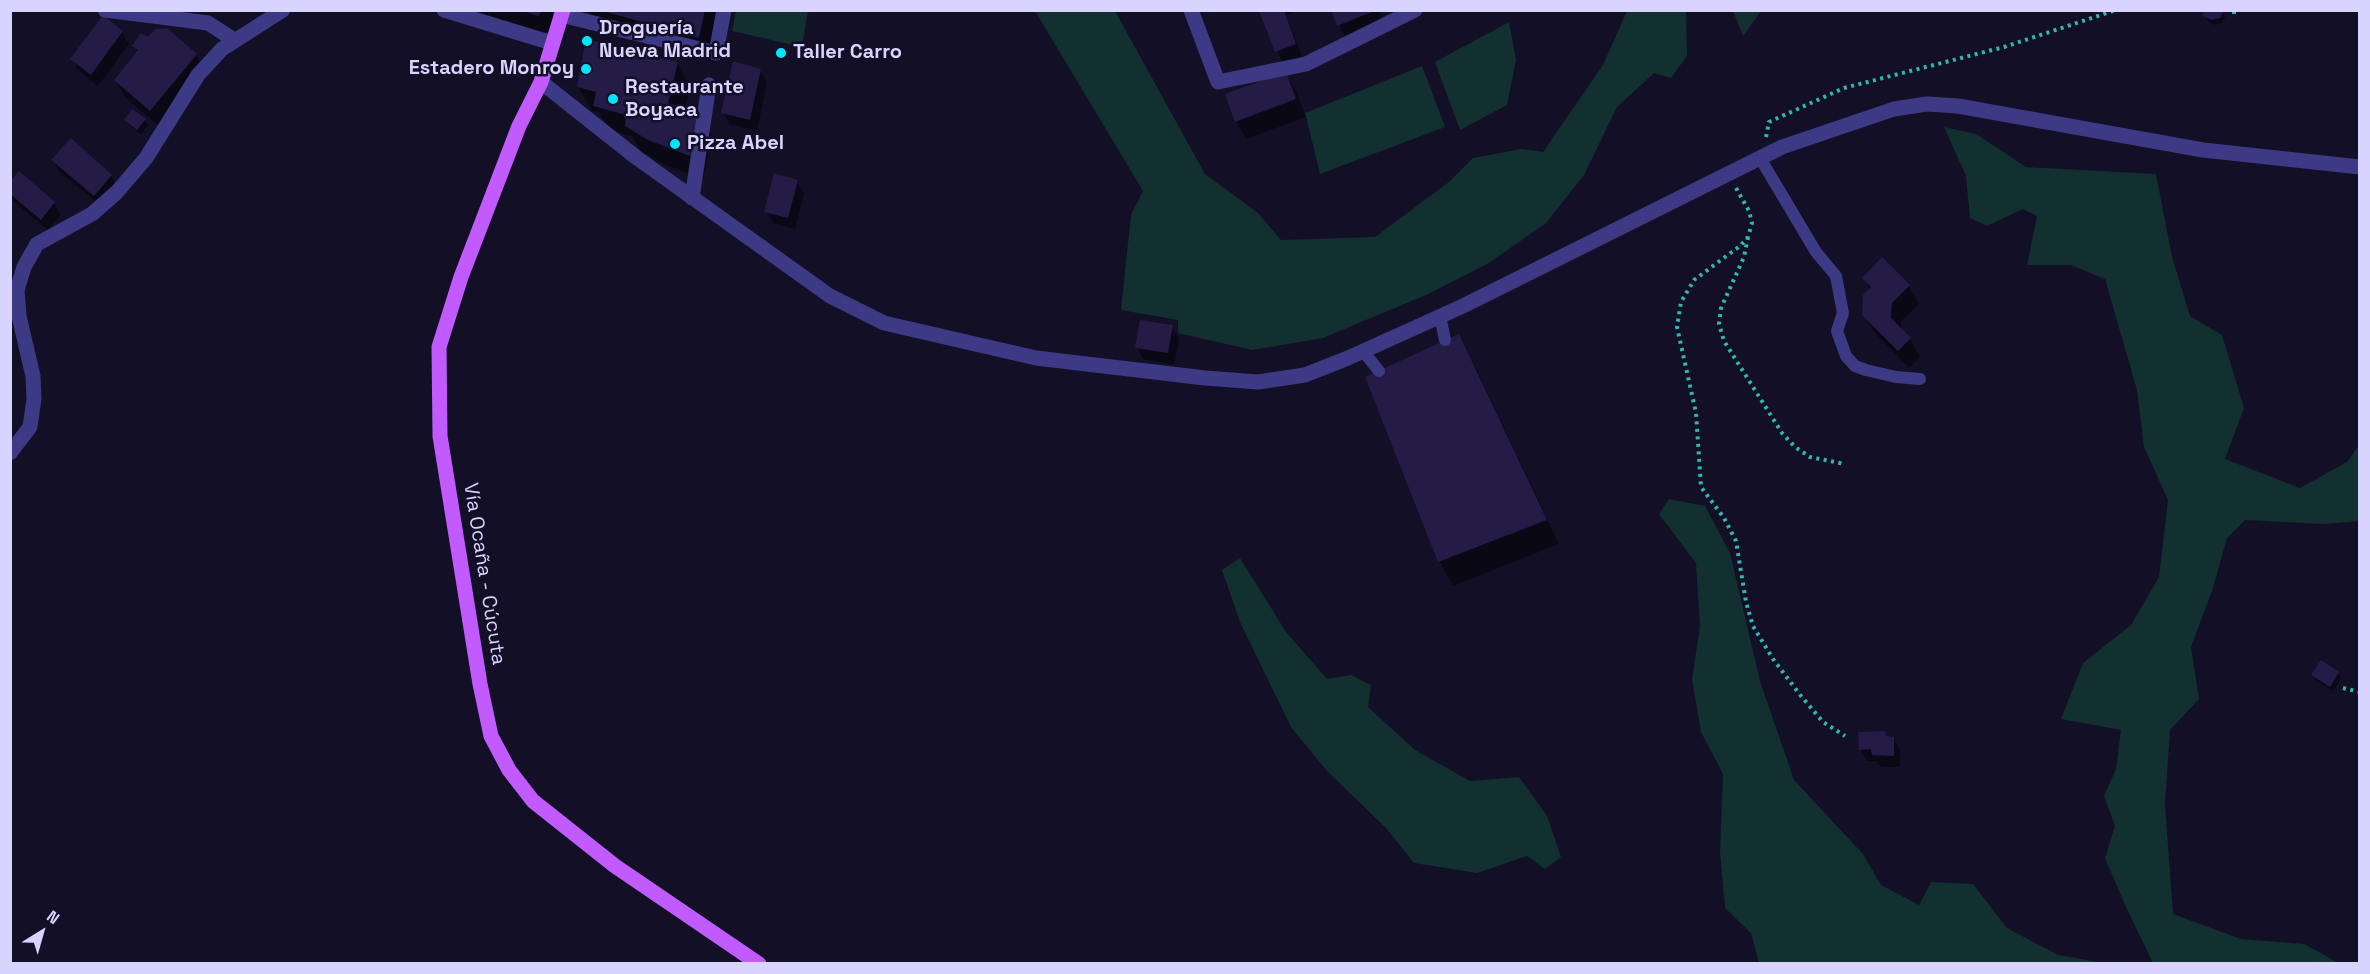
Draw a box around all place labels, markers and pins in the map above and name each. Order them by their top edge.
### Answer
place label: Droguería Nueva Madrid [599,17,731,64]
marker: Droguería Nueva Madrid [580,34,594,48]
place label: Taller Carro [793,41,902,65]
marker: Taller Carro [774,46,788,60]
place label: Estadero Monroy [409,57,574,81]
marker: Estadero Monroy [579,62,593,76]
place label: Restaurante Boyaca [625,76,744,123]
marker: Restaurante Boyaca [606,92,620,106]
place label: Pizza Abel [687,132,784,156]
marker: Pizza Abel [668,137,682,151]

